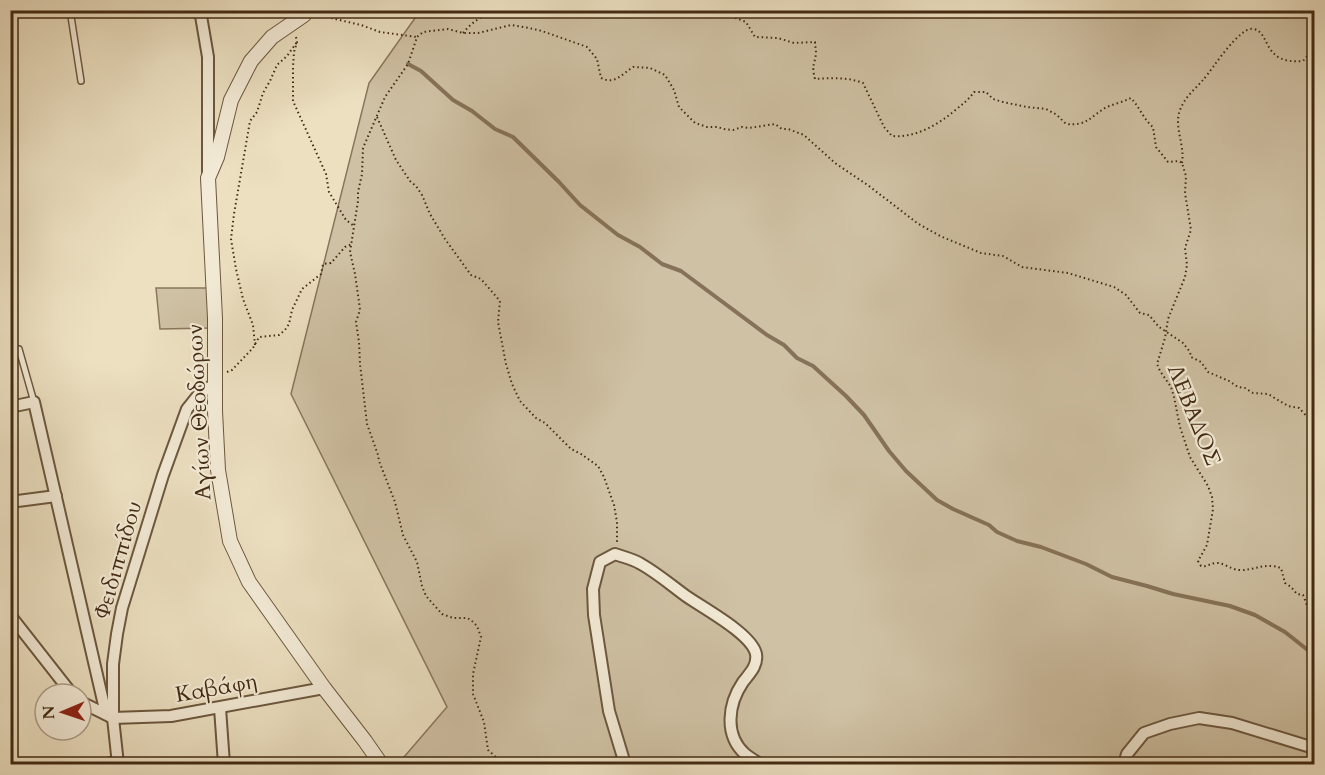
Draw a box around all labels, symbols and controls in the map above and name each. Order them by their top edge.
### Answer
street label: Αγίων Θεοδώρων [179,323,219,501]
street label: ΛΕΒΑΔΟΣ [1160,360,1228,470]
street label: Φειδιππίδου [87,498,149,622]
street label: Καβάφη [173,666,259,710]
north arrow [33,682,93,742]
text: N [38,705,60,720]

